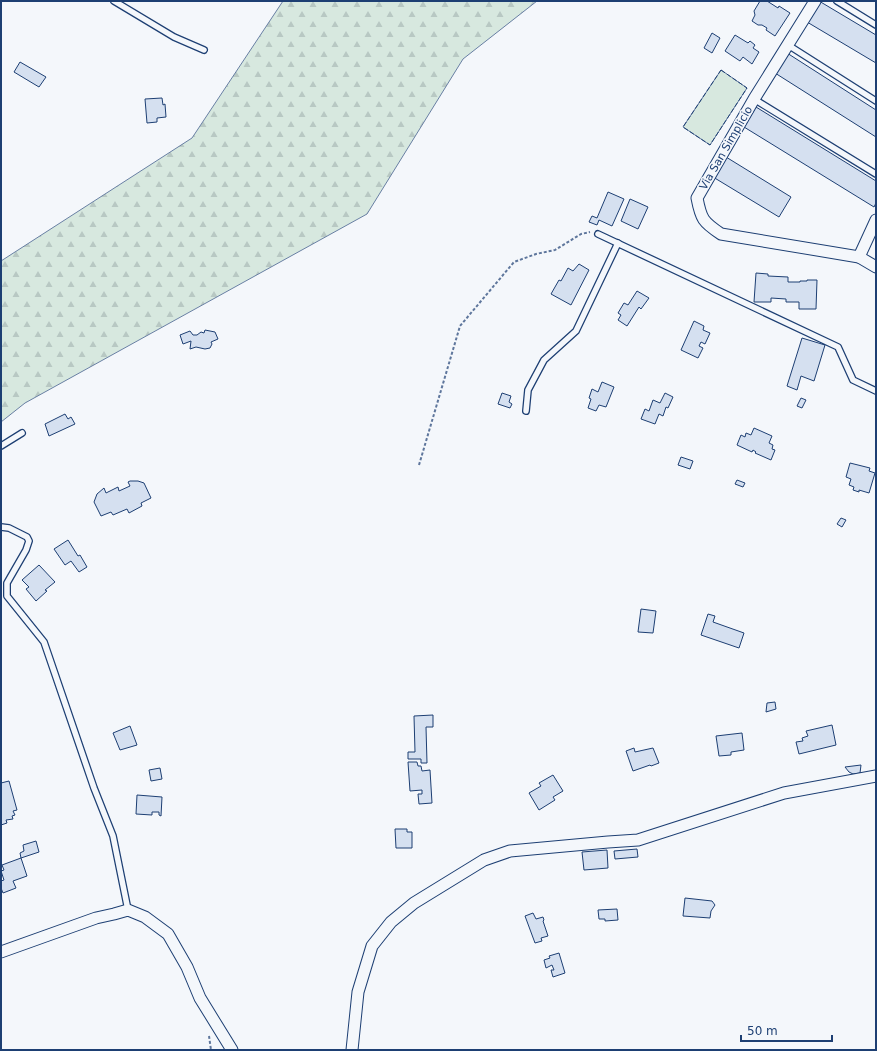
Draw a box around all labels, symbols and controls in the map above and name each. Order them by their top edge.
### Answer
street label: Via San Simplicio [697,104,755,192]
scale bar [741,1017,832,1043]
text: 50 m [747,1024,778,1038]

